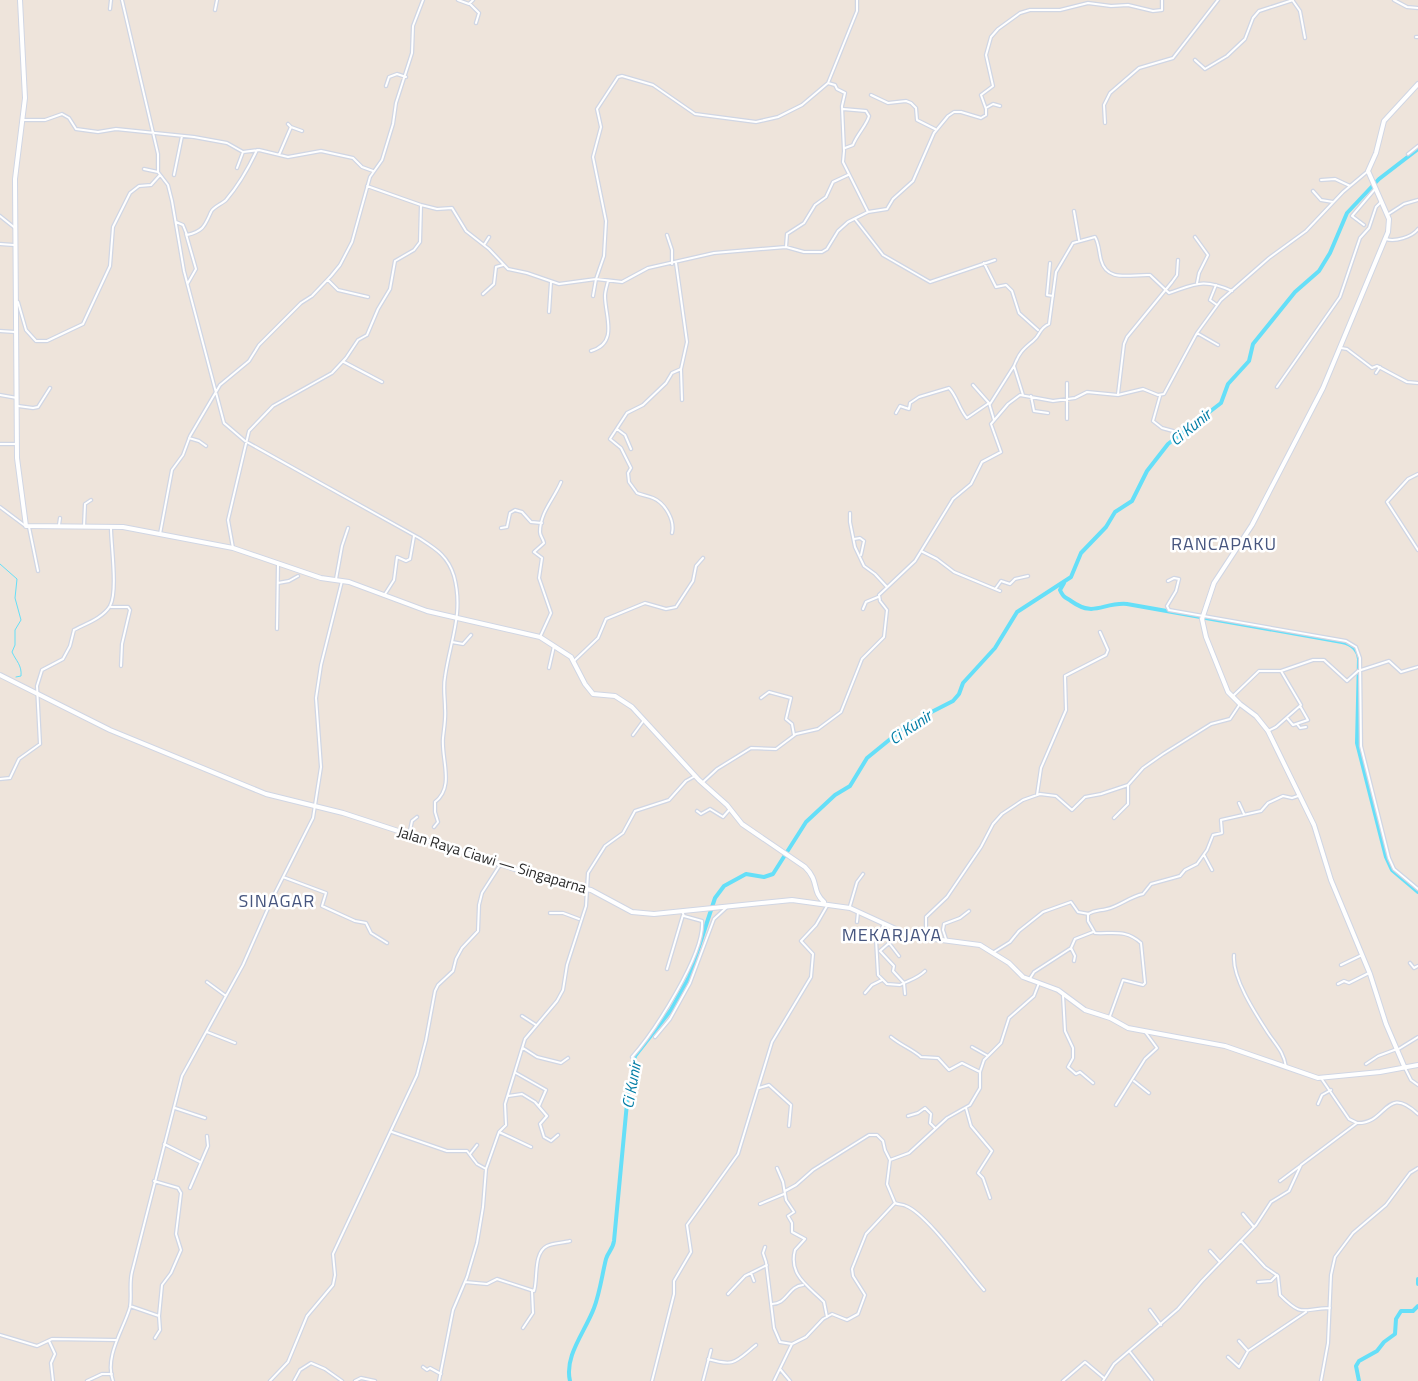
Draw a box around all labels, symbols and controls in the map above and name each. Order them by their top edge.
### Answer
water label: Ci Kunir [1164,402,1217,451]
district label: RANCAPAKU [1171,530,1277,557]
water label: Ci Kunir [884,703,938,750]
street label: Jalan Raya Ciawi — Singaparna [395,820,590,899]
district label: SINAGAR [239,887,315,914]
district label: MEKARJAYA [842,921,942,948]
water label: Ci Kunir [615,1058,647,1110]

